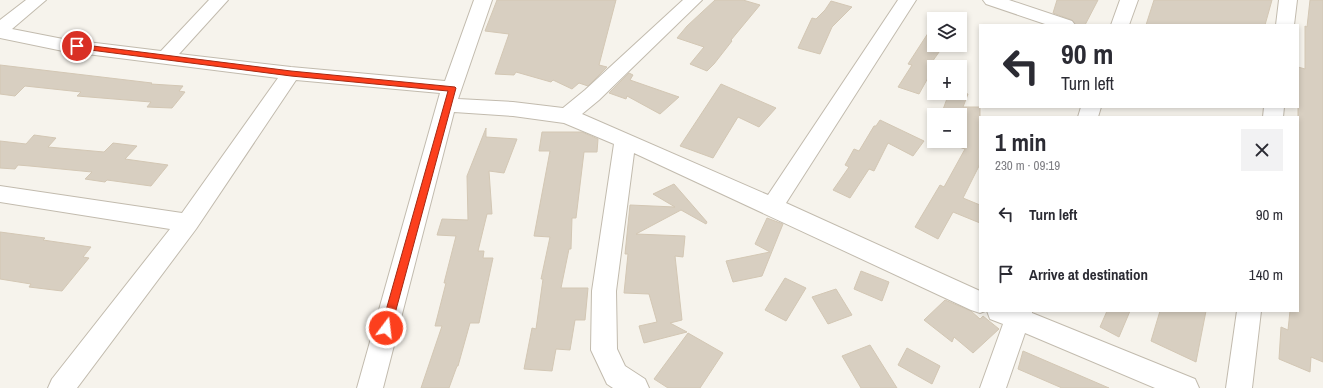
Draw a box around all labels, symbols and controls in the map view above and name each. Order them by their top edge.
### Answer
map controls [927,12,967,148]
button: layers [927,12,967,52]
pin [60,29,94,63]
icon: arrive [66,35,88,57]
text: 90 m [1061,35,1113,73]
icon: left [995,40,1047,92]
button: + [927,60,967,100]
text: Turn left [1061,71,1114,96]
button: − [927,108,967,148]
text: 1 min [995,126,1046,158]
button: close [1241,129,1283,171]
text: 230 m · 09:19 [995,157,1060,174]
icon: left [995,203,1017,225]
text: Turn left [1029,204,1077,225]
text: 90 m [1256,204,1283,225]
icon: arrive [995,263,1017,285]
text: Arrive at destination [1029,264,1148,285]
text: 140 m [1249,264,1283,285]
position arrow [365,307,407,349]

